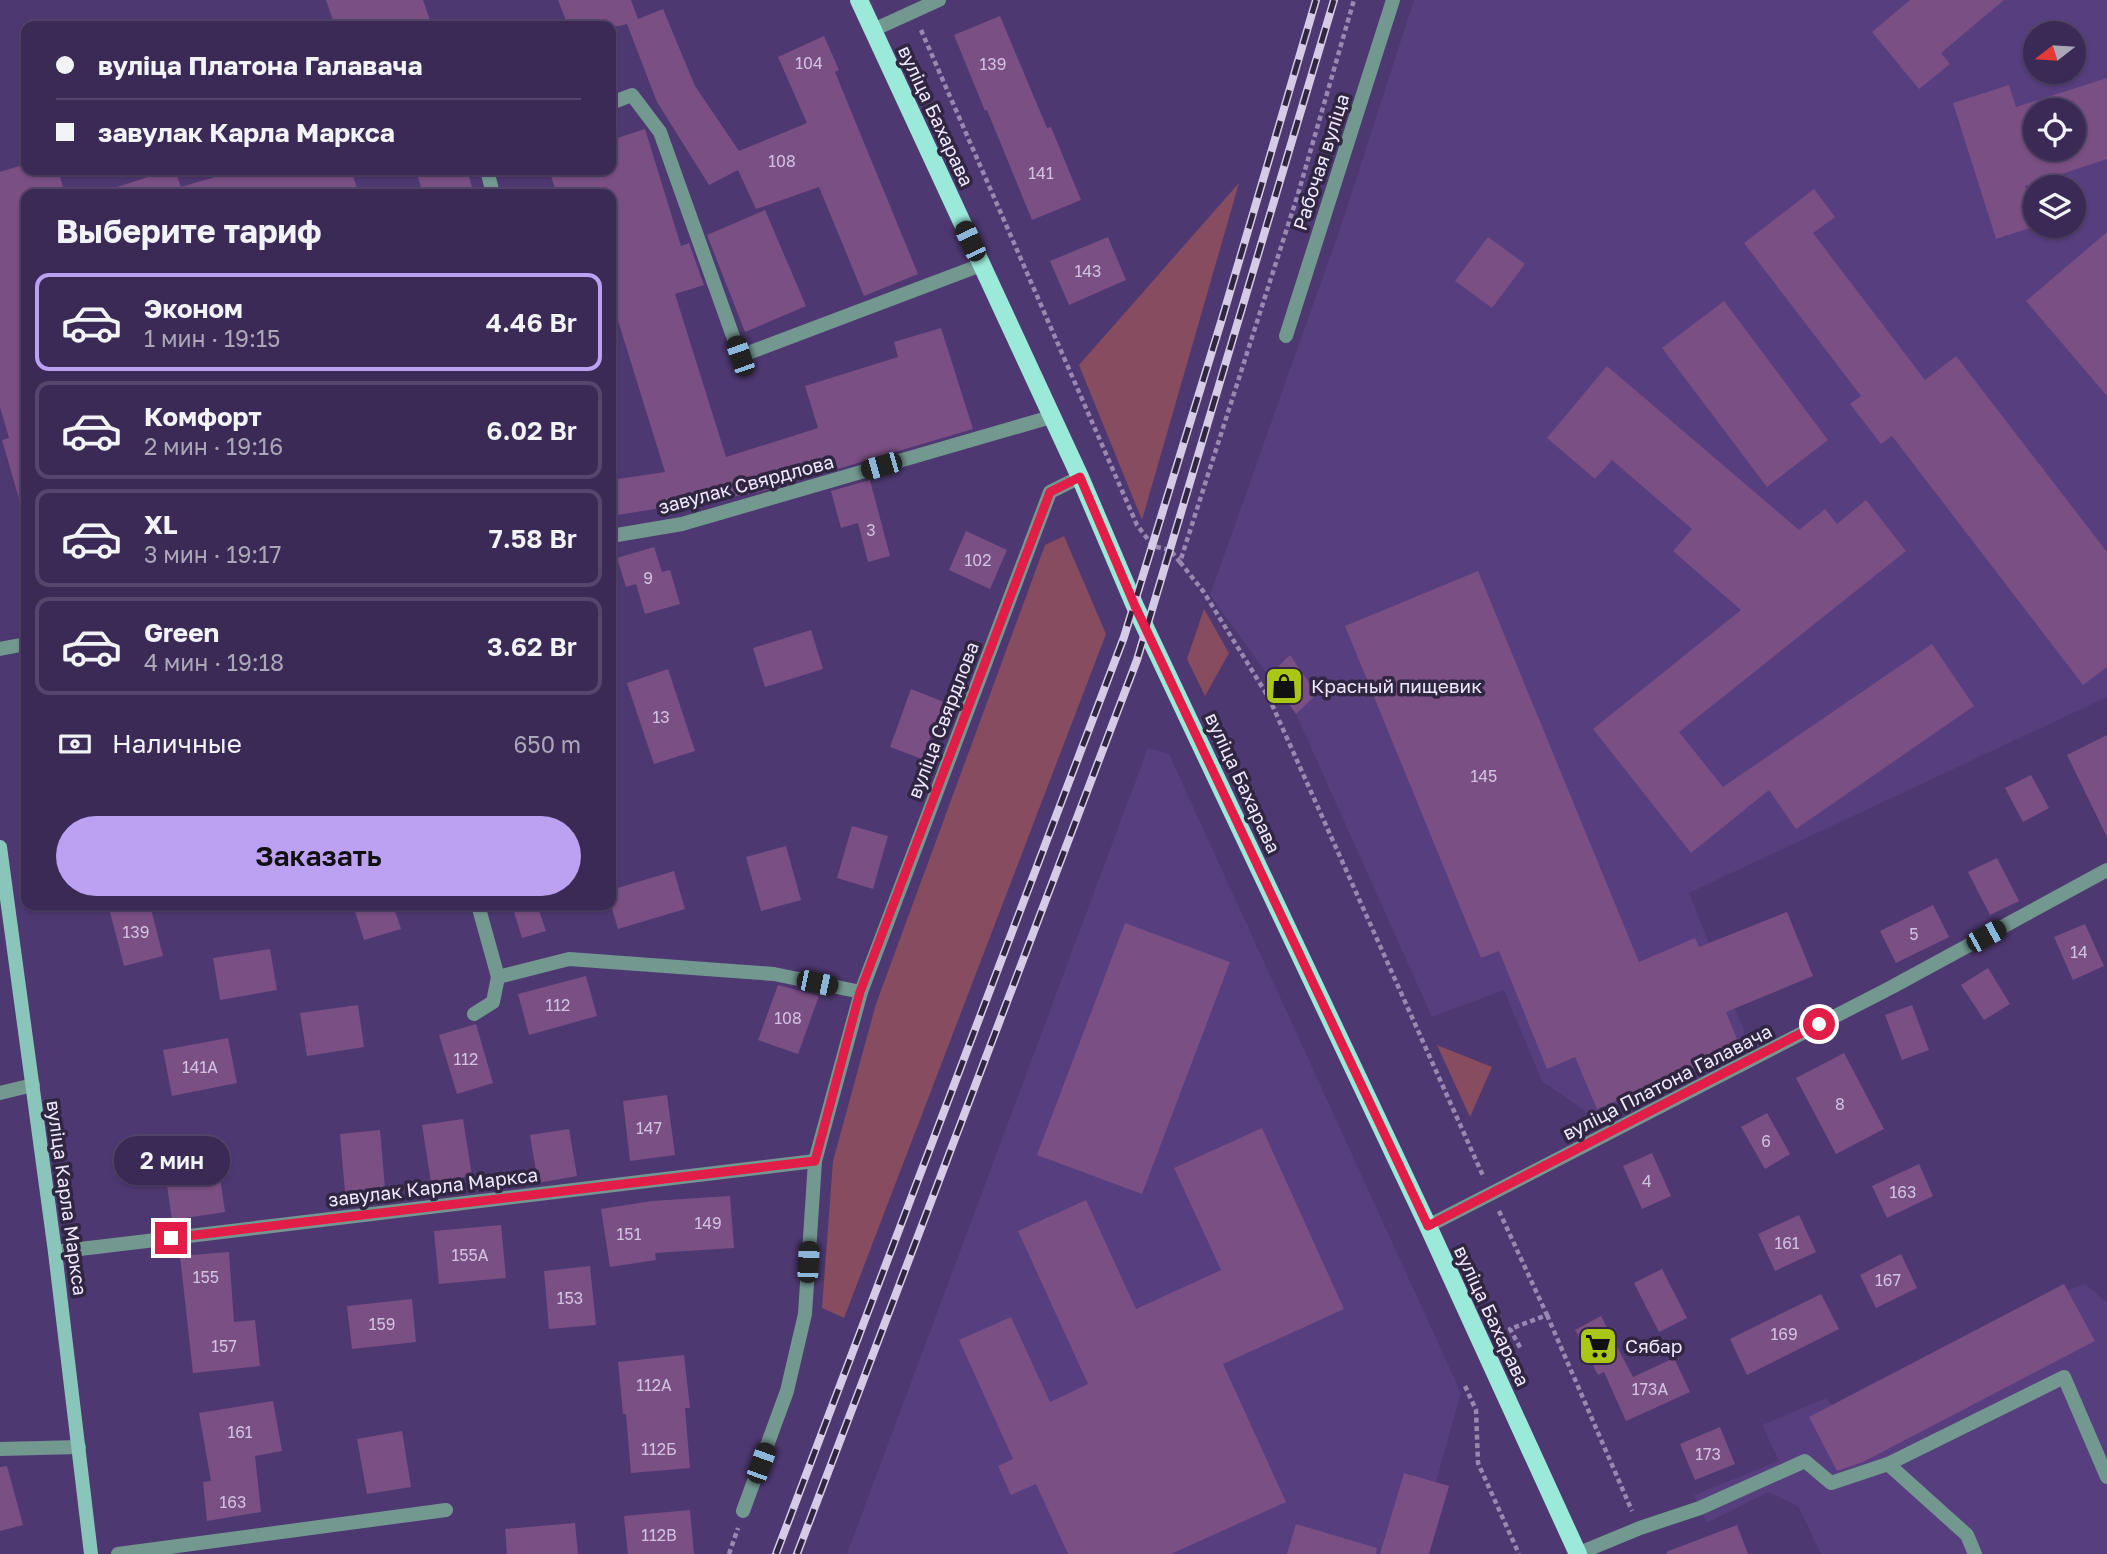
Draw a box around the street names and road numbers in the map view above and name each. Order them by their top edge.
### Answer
street label: вуліца Бахарава [894,42,979,190]
street label: Рабочая вуліца [1288,91,1353,233]
street label: завулак Свярдлова [656,449,836,518]
street label: вуліца Свярдлова [902,638,983,801]
street label: вуліца Бахарава [1201,709,1286,857]
street label: вуліца Платона Галавача [1558,1019,1775,1144]
street label: вуліца Карла Маркса [42,1099,93,1297]
street label: завулак Карла Маркса [327,1162,539,1211]
street label: вуліца Бахарава [1450,1242,1535,1390]

